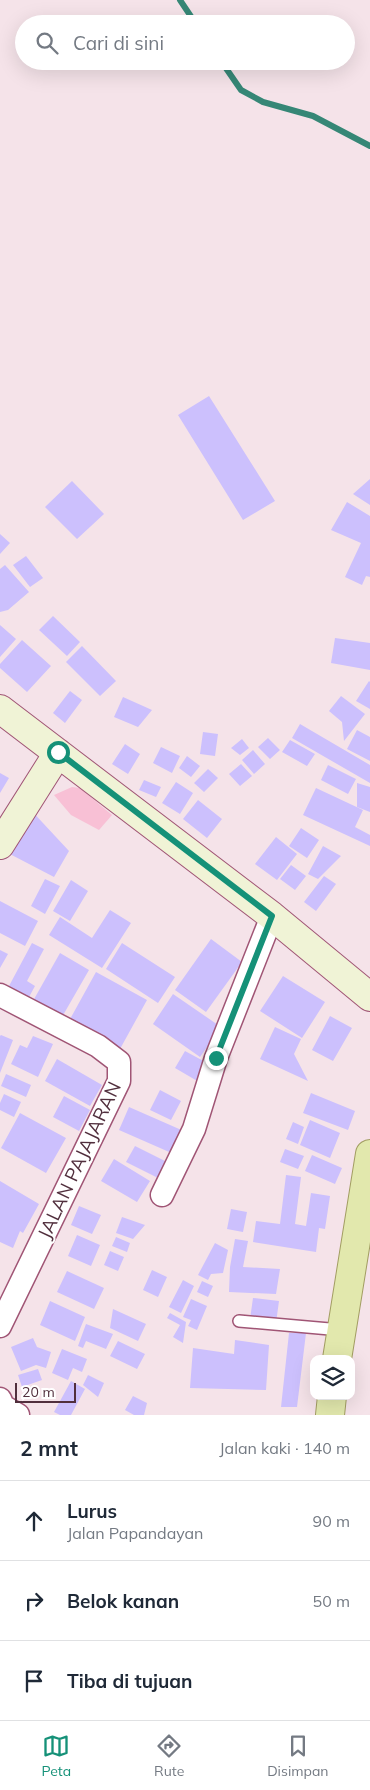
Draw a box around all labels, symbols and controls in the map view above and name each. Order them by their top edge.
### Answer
search box [15,15,355,70]
icon: search [33,29,61,57]
text: Cari di sini [73,31,164,55]
route start [47,741,70,764]
route end [205,1047,228,1070]
street label: JALAN PAJAJARAN [32,1078,126,1242]
map controls [310,1355,355,1400]
button: layers [310,1355,355,1400]
scale bar [15,1380,76,1403]
text: 20 m [22,1383,55,1401]
text: 2 mnt [20,1435,78,1461]
text: Jalan kaki · 140 m [219,1438,350,1458]
text: Lurus [67,1499,117,1523]
icon: ahead [20,1507,48,1535]
text: 90 m [313,1511,350,1531]
text: Jalan Papandayan [67,1523,203,1543]
icon: right [20,1587,48,1615]
text: Belok kanan [67,1589,179,1613]
text: 50 m [313,1591,350,1611]
icon: arrive [20,1667,48,1695]
text: Tiba di tujuan [67,1669,192,1693]
tab: Peta [41,1732,71,1780]
tab: Rute [154,1732,184,1780]
tab: Disimpan [267,1732,329,1780]

